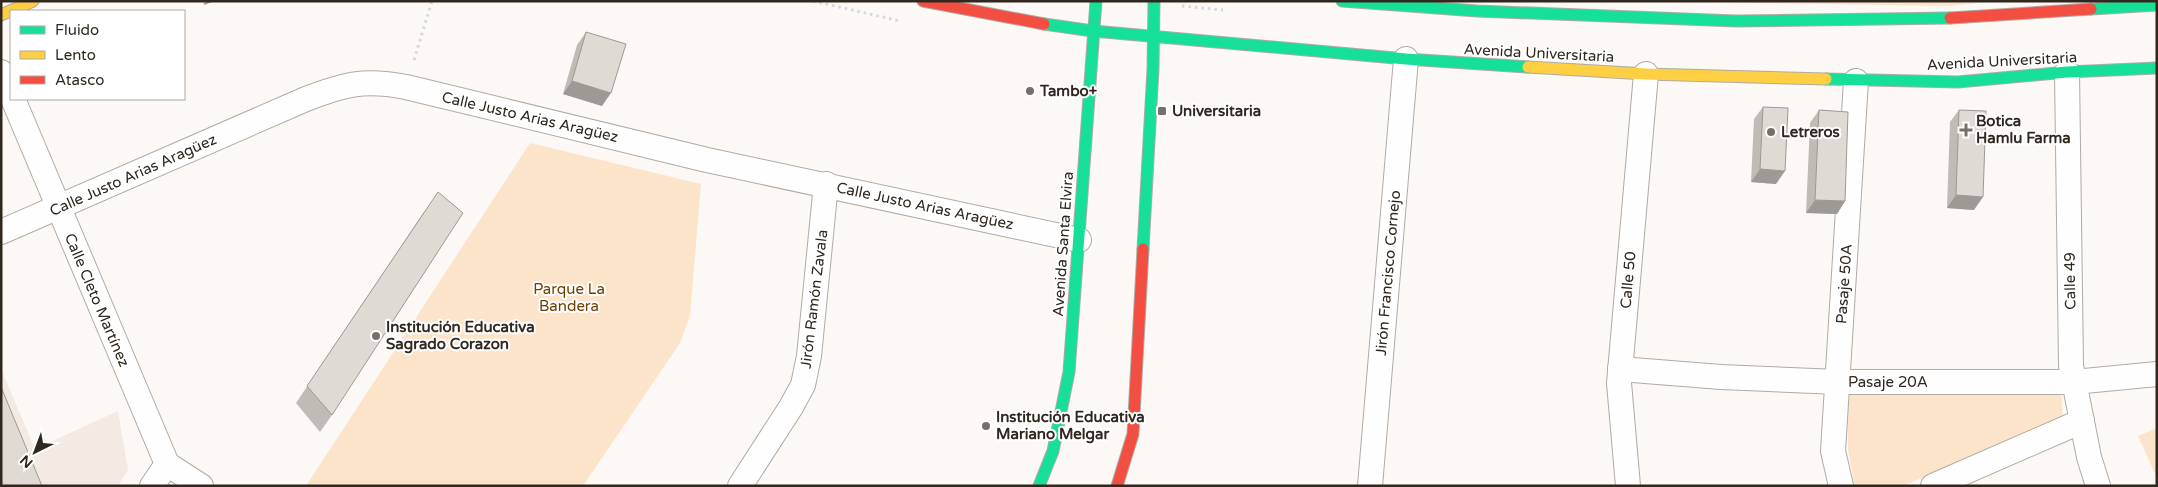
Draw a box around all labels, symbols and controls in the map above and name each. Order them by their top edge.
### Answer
legend [10,10,185,100]
text: Fluido [55,21,99,39]
street label: Avenida Universitaria [1463,40,1615,66]
text: Lento [55,46,96,64]
street label: Avenida Universitaria [1926,48,2078,74]
text: Atasco [55,71,104,89]
place label: Tambo+ [1039,82,1098,100]
marker: Tambo+ [1024,85,1036,97]
street label: Calle Justo Arias Aragüez [440,88,620,146]
place label: Universitaria [1172,102,1261,120]
marker: Universitaria [1156,105,1168,117]
place label: Botica Hamlu Farma [1976,112,2071,147]
place label: Letreros [1781,123,1840,141]
marker: Botica Hamlu Farma [1960,124,1972,136]
marker: Letreros [1765,126,1777,138]
street label: Calle Justo Arias Aragüez [47,130,219,220]
street label: Avenida Santa Elvira [1049,171,1077,317]
street label: Calle Justo Arias Aragüez [835,178,1015,234]
street label: Jirón Francisco Cornejo [1372,190,1404,356]
street label: Jirón Ramón Zavala [797,229,831,369]
street label: Calle Cleto Martínez [61,231,133,369]
street label: Pasaje 50A [1832,243,1856,325]
street label: Calle 50 [1617,251,1639,309]
street label: Calle 49 [2060,252,2080,310]
park label: Parque La Bandera [533,280,605,315]
place label: Institución Educativa Sagrado Corazon [386,318,535,354]
marker: Institución Educativa Sagrado Corazon [370,330,382,342]
street label: Pasaje 20A [1848,373,1928,391]
place label: Institución Educativa Mariano Melgar [996,408,1145,444]
marker: Institución Educativa Mariano Melgar [980,420,992,432]
north arrow [10,427,60,477]
text: N [17,451,37,471]

